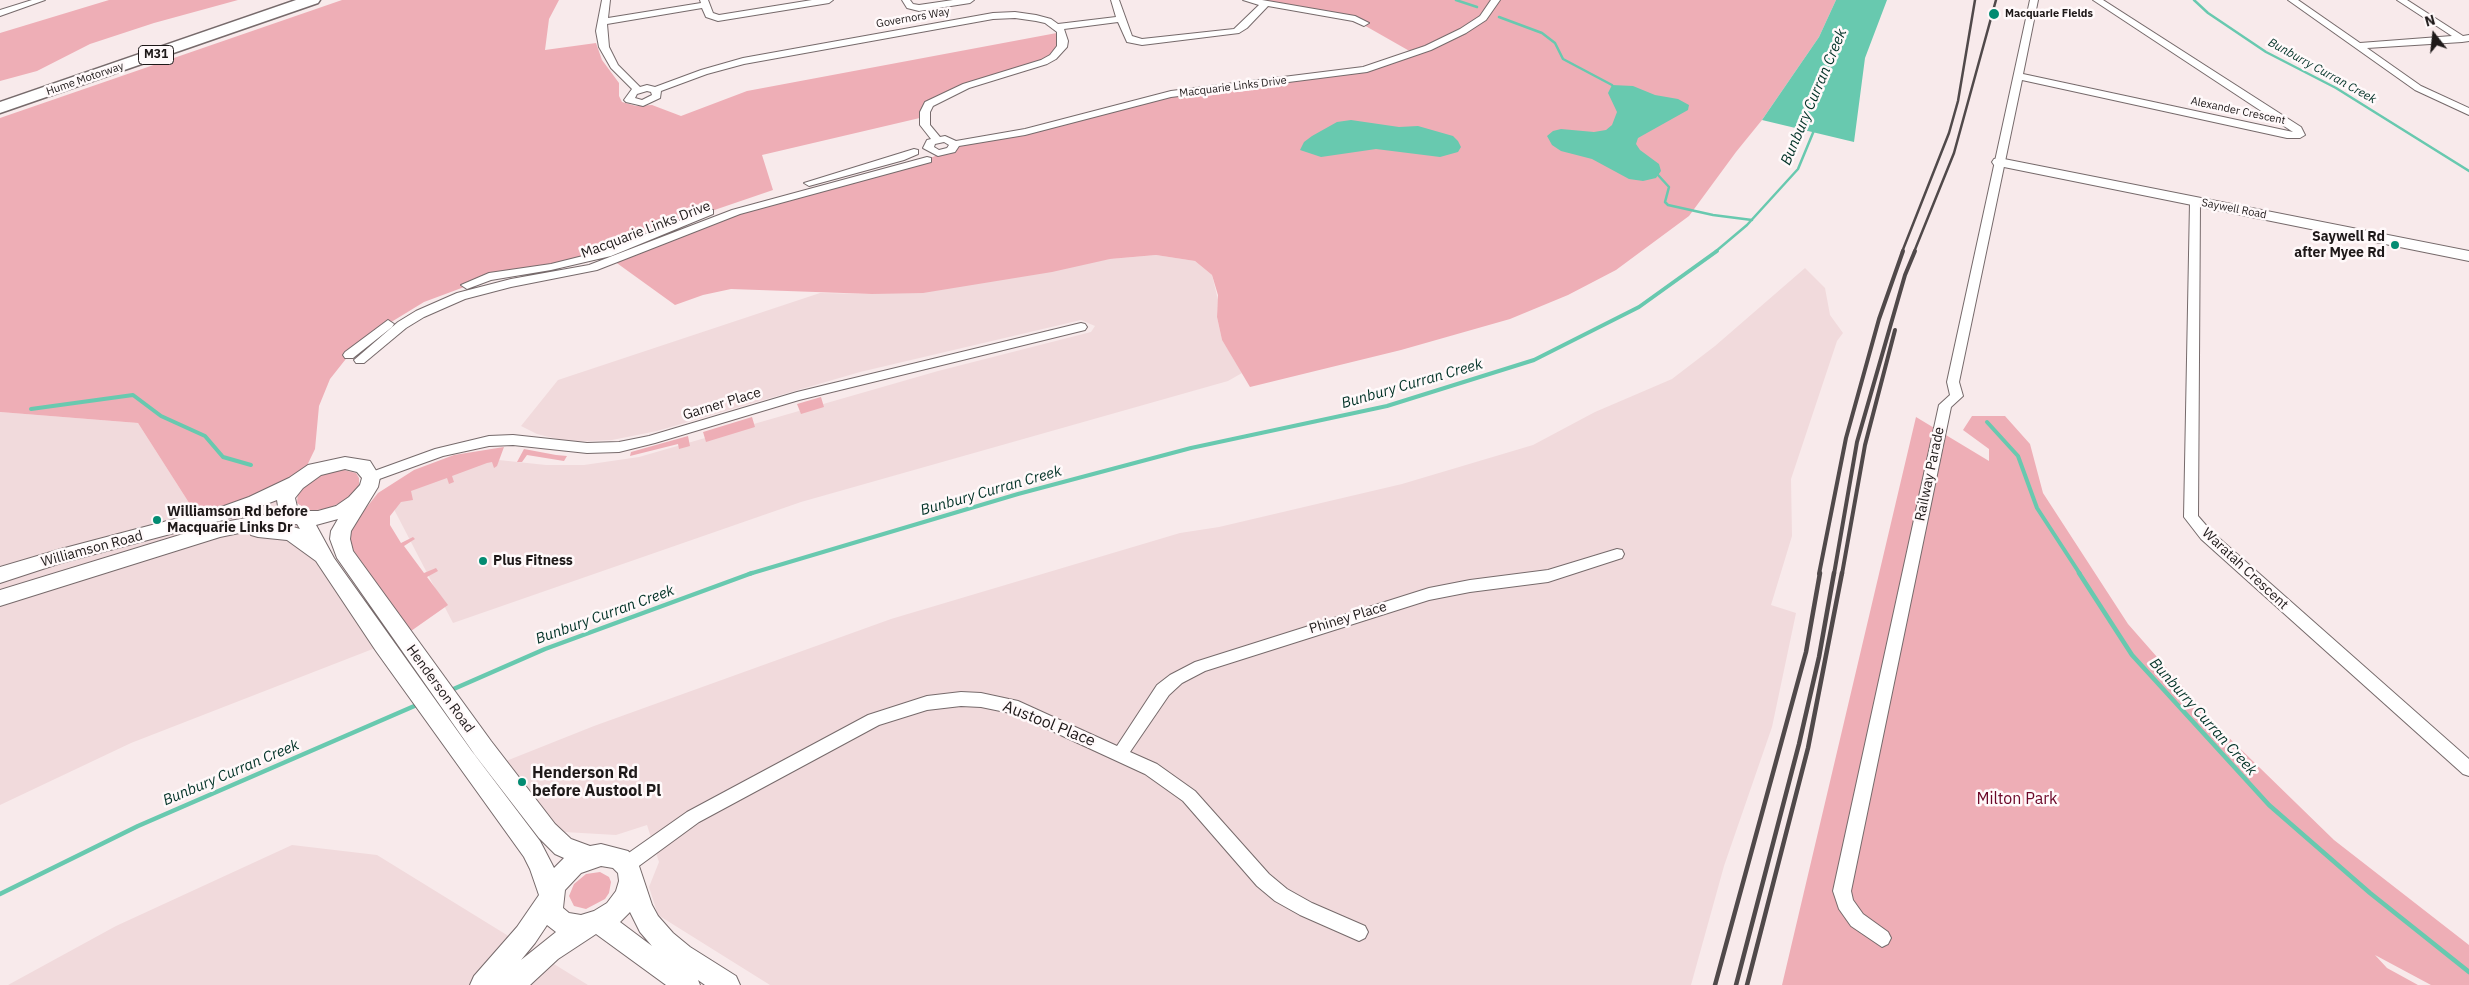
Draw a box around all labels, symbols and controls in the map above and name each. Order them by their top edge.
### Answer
street label: Governors Way [875,5,951,31]
marker: Macquarie Fields [1987,7,2001,21]
place label: Macquarie Fields [2005,7,2093,21]
north arrow [2409,10,2459,60]
text: N [2423,11,2437,31]
water label: Bunbury Curran Creek [1777,26,1851,168]
water label: Bunburry Curran Creek [2265,35,2379,107]
road number: M31 [138,46,174,64]
street label: Hume Motorway [45,60,125,98]
street label: Macquarie Links Drive [1179,74,1287,100]
street label: Alexander Crescent [2189,95,2287,127]
street label: Saywell Road [2200,196,2268,222]
street label: Macquarie Links Drive [579,198,713,262]
place label: Saywell Rd after Myee Rd [2294,229,2385,262]
marker: Saywell Rd after Myee Rd [2389,239,2401,251]
water label: Bunbury Curran Creek [1339,355,1485,413]
street label: Garner Place [681,384,763,424]
street label: Railway Parade [1912,425,1948,523]
water label: Bunbury Curran Creek [918,462,1064,520]
place label: Williamson Rd before Macquarie Links Dr [167,504,308,536]
marker: Williamson Rd before Macquarie Links Dr [151,514,163,526]
street label: Waratah Crescent [2198,525,2292,613]
street label: Williamson Road [39,527,145,571]
place label: Plus Fitness [493,553,573,569]
marker: Plus Fitness [477,555,489,567]
water label: Bunbury Curran Creek [533,582,677,648]
street label: Phiney Place [1307,598,1389,638]
street label: Henderson Road [402,642,478,736]
water label: Bunburry Curran Creek [2146,655,2260,779]
street label: Austool Place [1000,697,1098,751]
water label: Bunbury Curran Creek [160,736,302,810]
place label: Henderson Rd before Austool Pl [532,763,661,801]
marker: Henderson Rd before Austool Pl [516,776,528,788]
park label: Milton Park [1976,789,2058,809]

